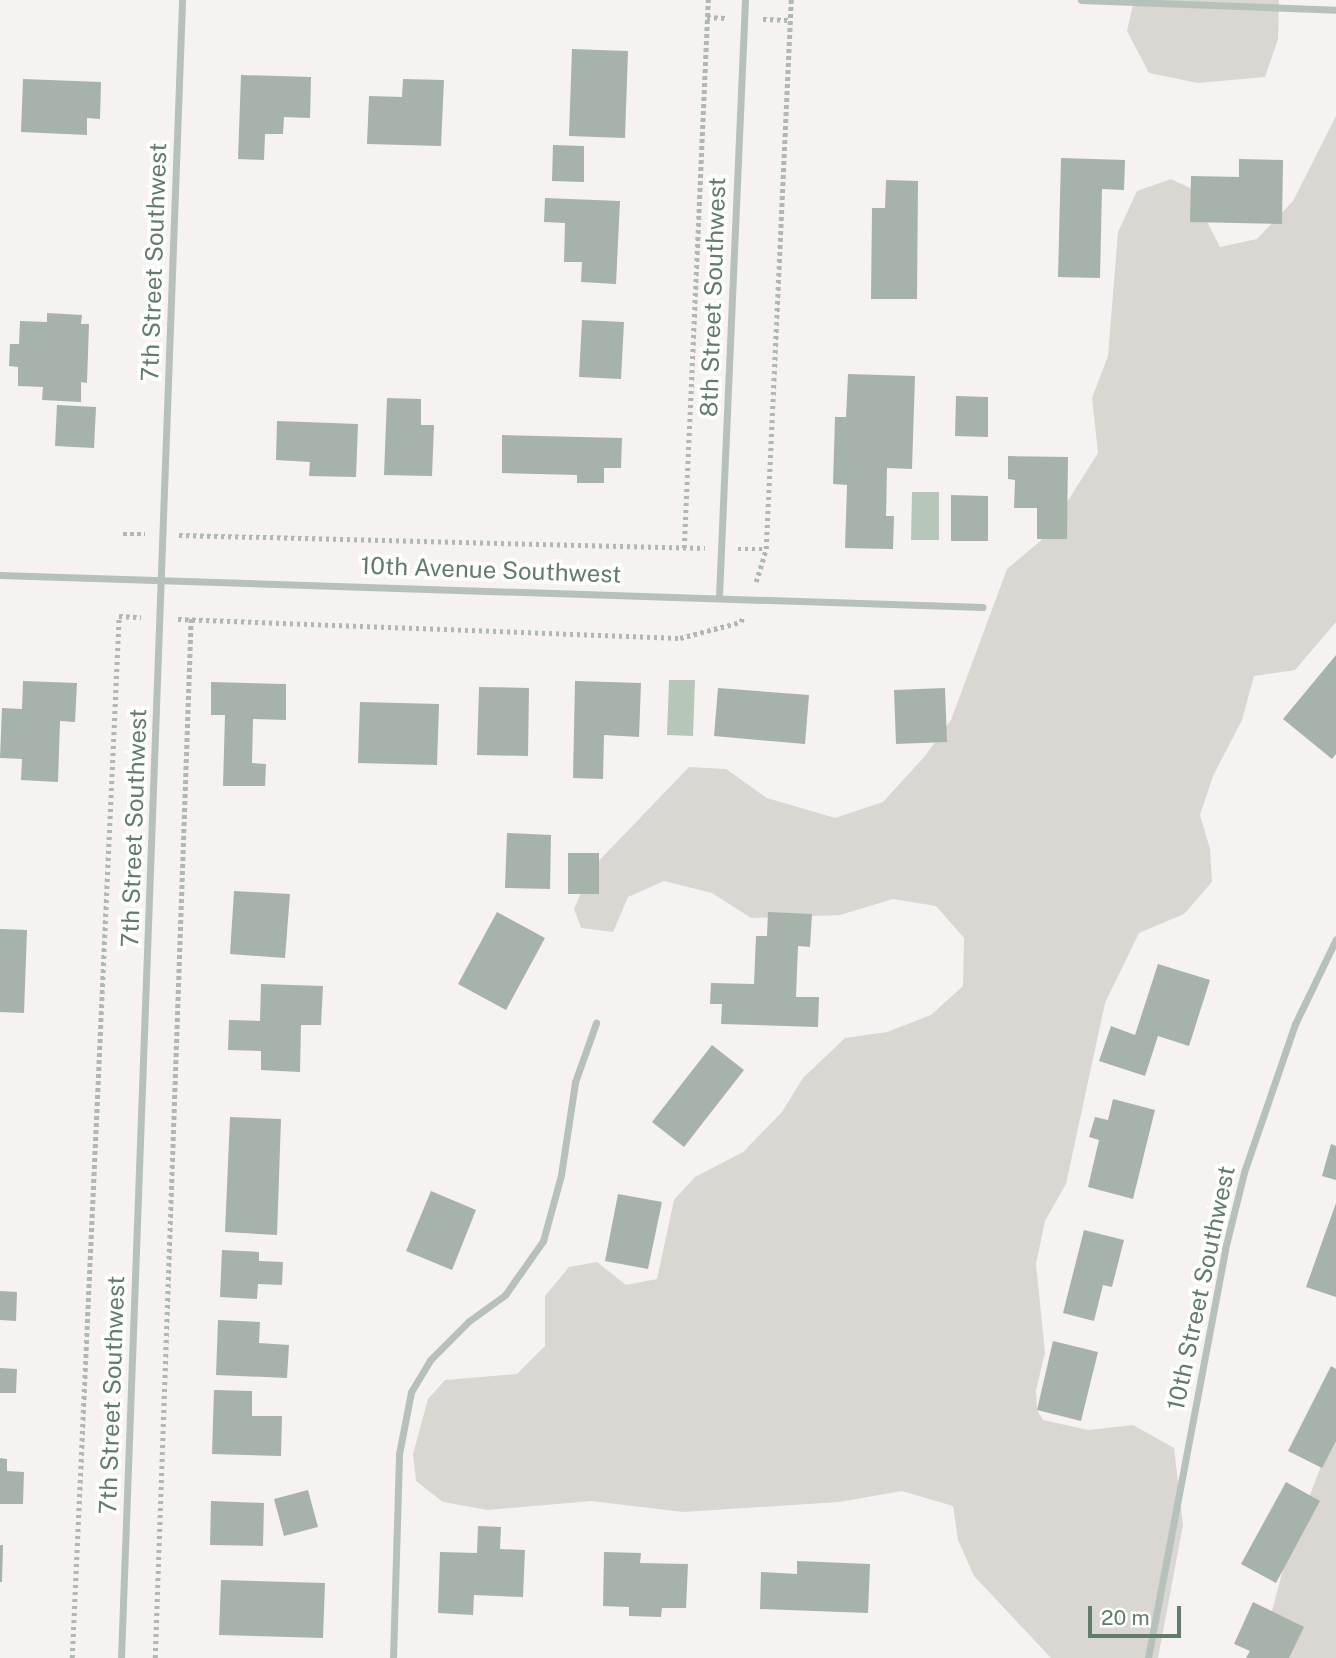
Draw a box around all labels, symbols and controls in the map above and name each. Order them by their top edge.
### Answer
street label: 7th Street Southwest [135,142,173,382]
street label: 8th Street Southwest [694,177,732,417]
street label: 10th Avenue Southwest [360,551,622,589]
street label: 7th Street Southwest [115,708,153,948]
street label: 10th Street Southwest [1161,1163,1241,1413]
street label: 7th Street Southwest [93,1275,131,1515]
scale bar [1091,1592,1184,1636]
text: 20 m [1101,1605,1150,1630]

